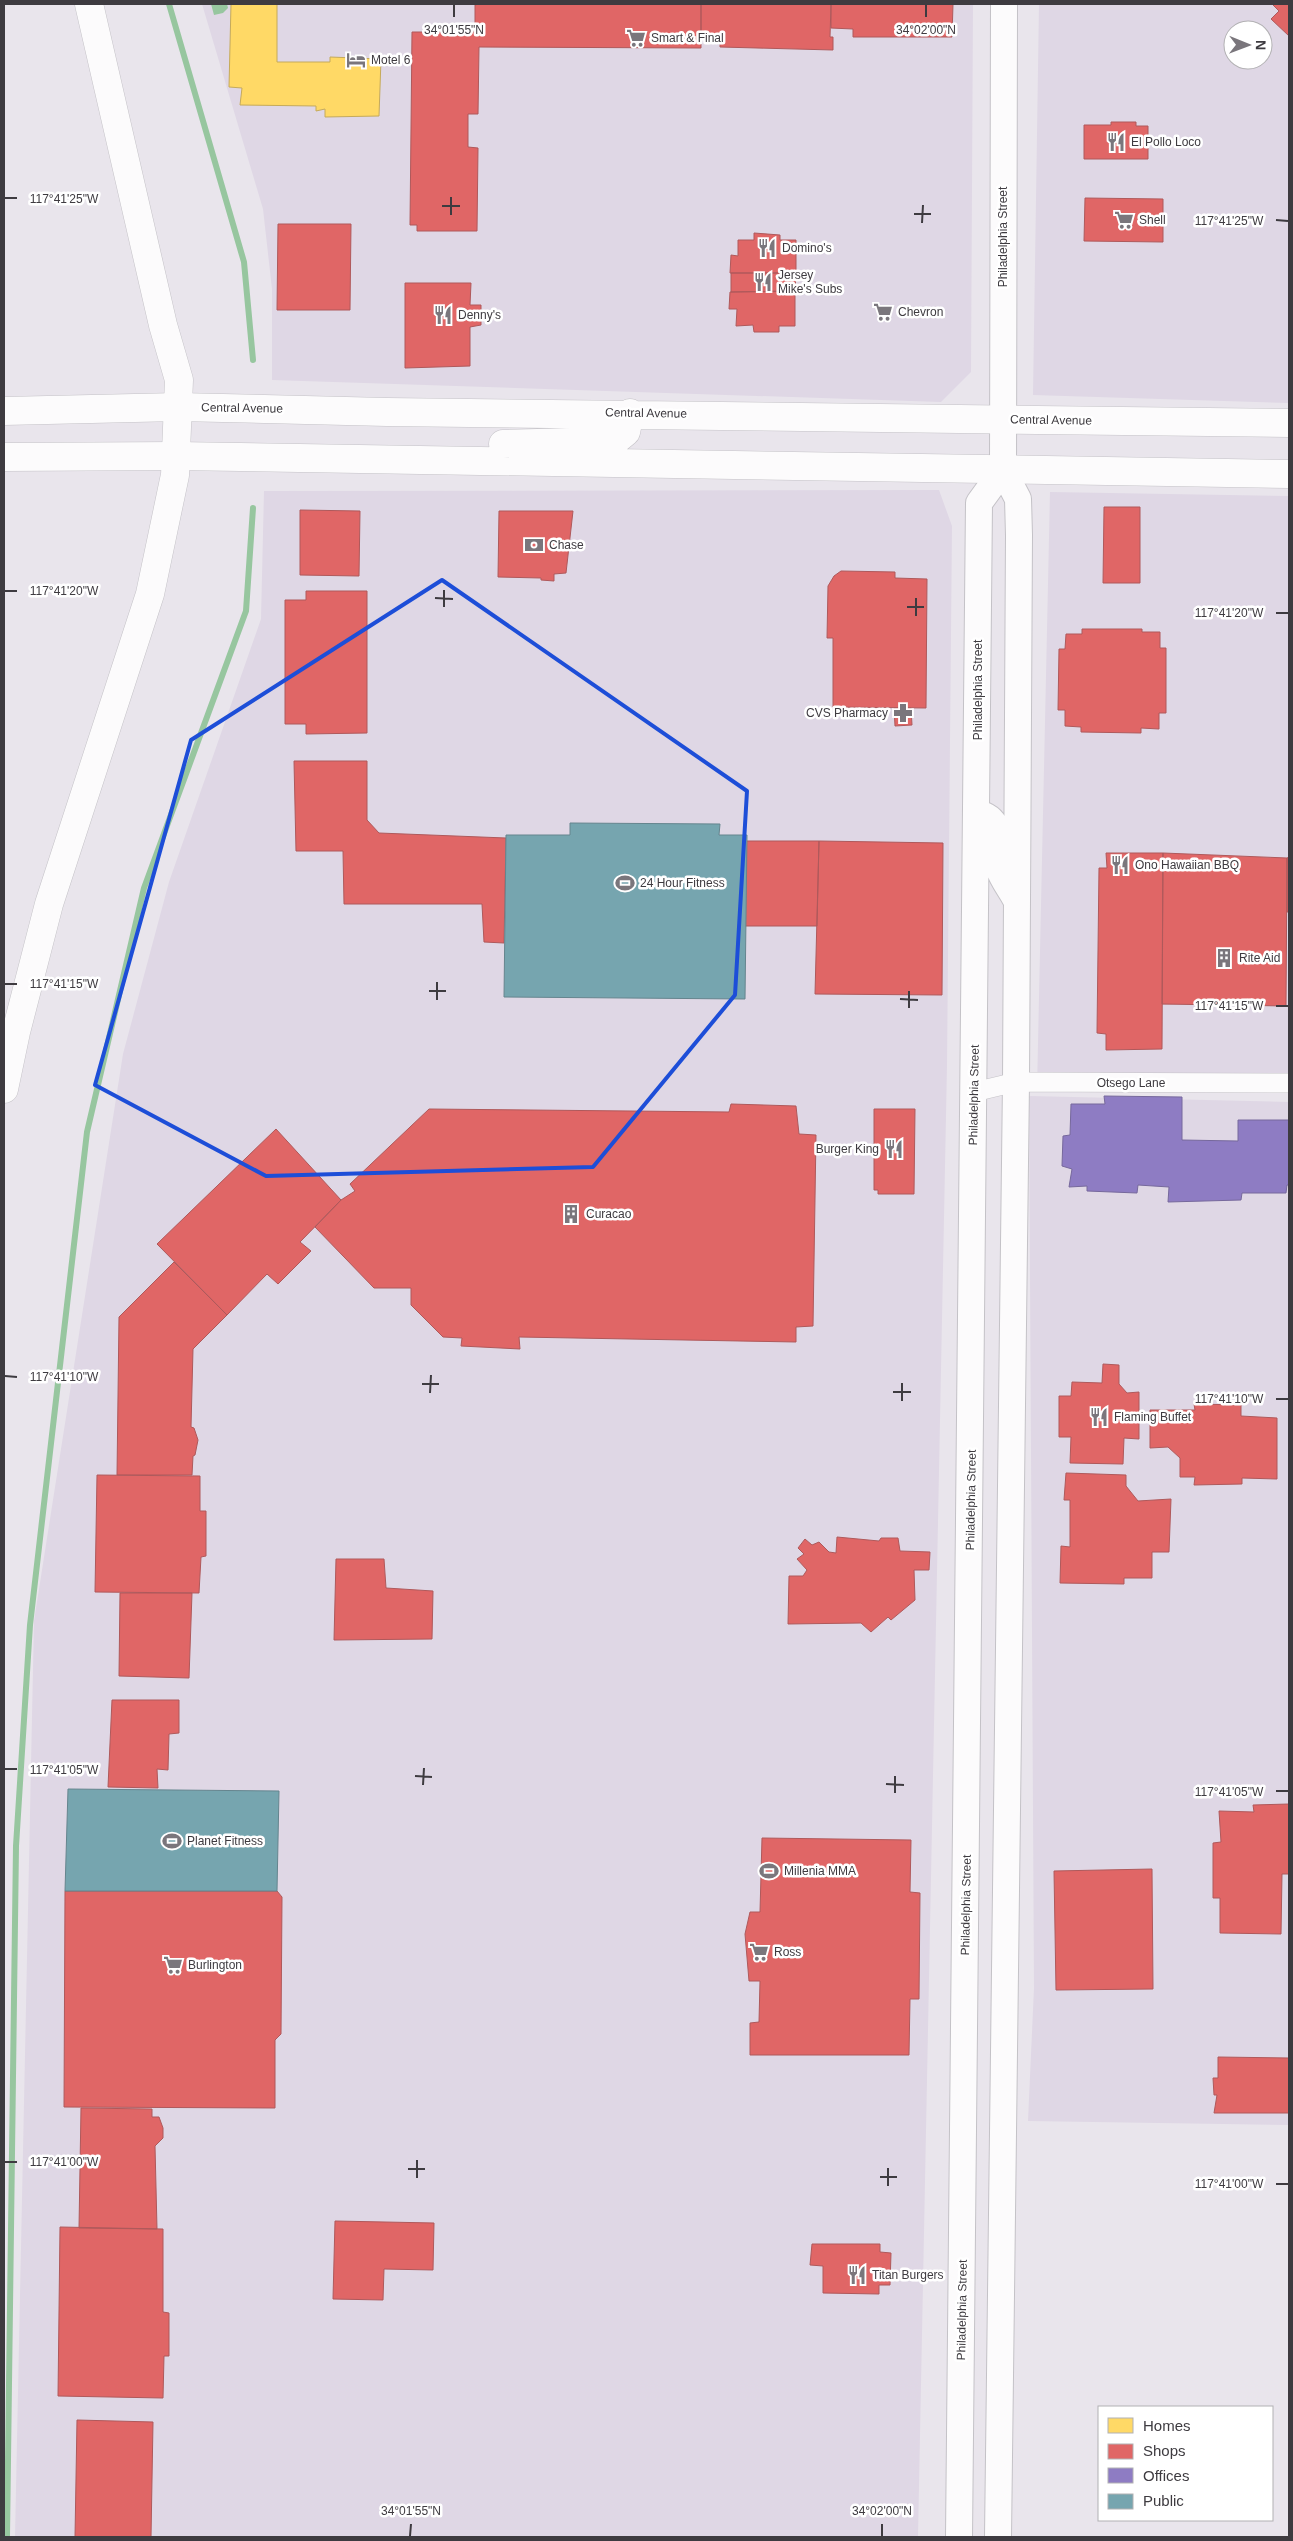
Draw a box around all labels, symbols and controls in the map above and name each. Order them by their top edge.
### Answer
north arrow [1223,20,1273,70]
text: 34°01'55"N [424,23,484,37]
text: 34°02'00"N [896,23,956,37]
supermarket icon: Smart & Final [625,27,647,49]
place label: Smart & Final [651,31,724,45]
text: N [1253,40,1269,50]
hotel icon: Motel 6 [345,49,367,71]
place label: Motel 6 [371,53,411,67]
restaurant icon: El Pollo Loco [1105,131,1127,153]
place label: El Pollo Loco [1131,135,1201,149]
street label: Philadelphia Street [996,186,1010,287]
text: 117°41'25"W [30,192,99,206]
supermarket icon: Shell [1113,209,1135,231]
place label: Shell [1139,213,1166,227]
text: 117°41'25"W [1195,214,1264,228]
restaurant icon: Domino's [756,237,778,259]
place label: Domino's [782,241,832,255]
place label: Jersey Mike's Subs [778,268,842,296]
restaurant icon: Jersey Mike's Subs [752,271,774,293]
supermarket icon: Chevron [872,301,894,323]
restaurant icon: Denny's [432,304,454,326]
place label: Chevron [898,305,943,319]
place label: Denny's [458,308,501,322]
street label: Central Avenue [201,400,283,416]
street label: Central Avenue [605,405,687,421]
street label: Central Avenue [1010,412,1092,428]
bank icon: Chase [523,534,545,556]
place label: Chase [549,538,584,552]
text: 117°41'20"W [30,584,99,598]
text: 117°41'20"W [1195,606,1264,620]
street label: Philadelphia Street [971,639,985,740]
pharmacy icon: CVS Pharmacy [892,702,914,724]
place label: CVS Pharmacy [806,706,888,720]
restaurant icon: Ono Hawaiian BBQ [1109,854,1131,876]
place label: Ono Hawaiian BBQ [1135,858,1239,872]
sports icon: 24 Hour Fitness [614,872,636,894]
place label: 24 Hour Fitness [640,876,725,890]
building icon: Rite Aid [1213,947,1235,969]
place label: Rite Aid [1239,951,1280,965]
text: 117°41'15"W [30,977,99,991]
text: 117°41'15"W [1195,999,1264,1013]
street label: Philadelphia Street [966,1044,982,1145]
street label: Otsego Lane [1097,1076,1166,1090]
restaurant icon: Burger King [883,1138,905,1160]
place label: Burger King [816,1142,879,1156]
building icon: Curacao [560,1203,582,1225]
place label: Curacao [586,1207,632,1221]
text: 117°41'10"W [30,1370,99,1384]
text: 117°41'10"W [1195,1392,1264,1406]
restaurant icon: Flaming Buffet [1088,1406,1110,1428]
place label: Flaming Buffet [1114,1410,1192,1424]
street label: Philadelphia Street [963,1449,979,1550]
text: 117°41'05"W [30,1763,99,1777]
text: 117°41'05"W [1195,1785,1264,1799]
sports icon: Planet Fitness [161,1830,183,1852]
place label: Planet Fitness [187,1834,263,1848]
street label: Philadelphia Street [958,1854,974,1955]
sports icon: Millenia MMA [758,1860,780,1882]
place label: Millenia MMA [784,1864,856,1878]
supermarket icon: Ross [748,1941,770,1963]
place label: Ross [774,1945,801,1959]
supermarket icon: Burlington [162,1954,184,1976]
place label: Burlington [188,1958,242,1972]
text: 117°41'00"W [30,2155,99,2169]
text: 117°41'00"W [1195,2177,1264,2191]
street label: Philadelphia Street [954,2259,970,2360]
restaurant icon: Titan Burgers [846,2264,868,2286]
place label: Titan Burgers [872,2268,944,2282]
legend [1098,2406,1273,2521]
text: Homes [1143,2417,1191,2434]
text: Shops [1143,2442,1186,2459]
text: Offices [1143,2467,1189,2484]
text: Public [1143,2492,1184,2509]
text: 34°01'55"N [381,2504,441,2518]
text: 34°02'00"N [852,2504,912,2518]

